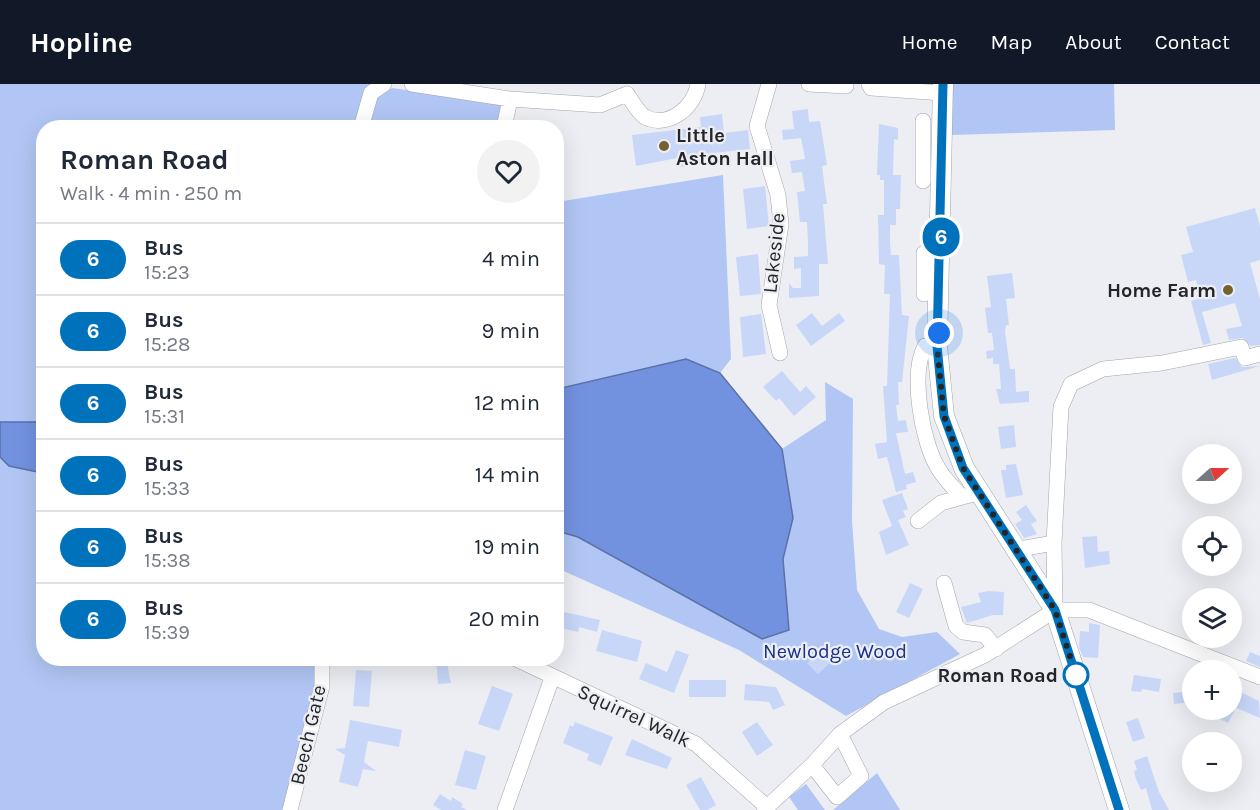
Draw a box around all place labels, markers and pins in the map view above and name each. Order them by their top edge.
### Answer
place label: Little Aston Hall [676,124,774,170]
marker: Little Aston Hall [657,139,671,153]
place label: Home Farm [1107,279,1216,302]
marker: Home Farm [1221,283,1235,297]
marker: Roman Road [1063,662,1089,688]
place label: Roman Road [937,664,1058,687]

